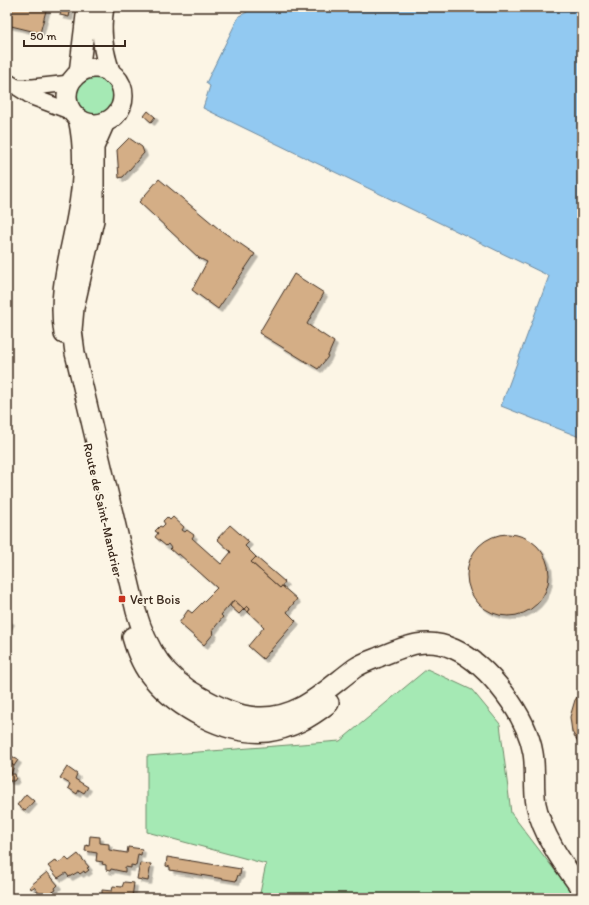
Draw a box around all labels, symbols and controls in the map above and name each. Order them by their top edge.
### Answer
scale bar [24,22,125,48]
text: 50 m [30,29,56,43]
street label: Route de Saint-Mandrier [80,442,126,579]
place label: Vert Bois [130,592,180,607]
marker: Vert Bois [117,594,127,604]

